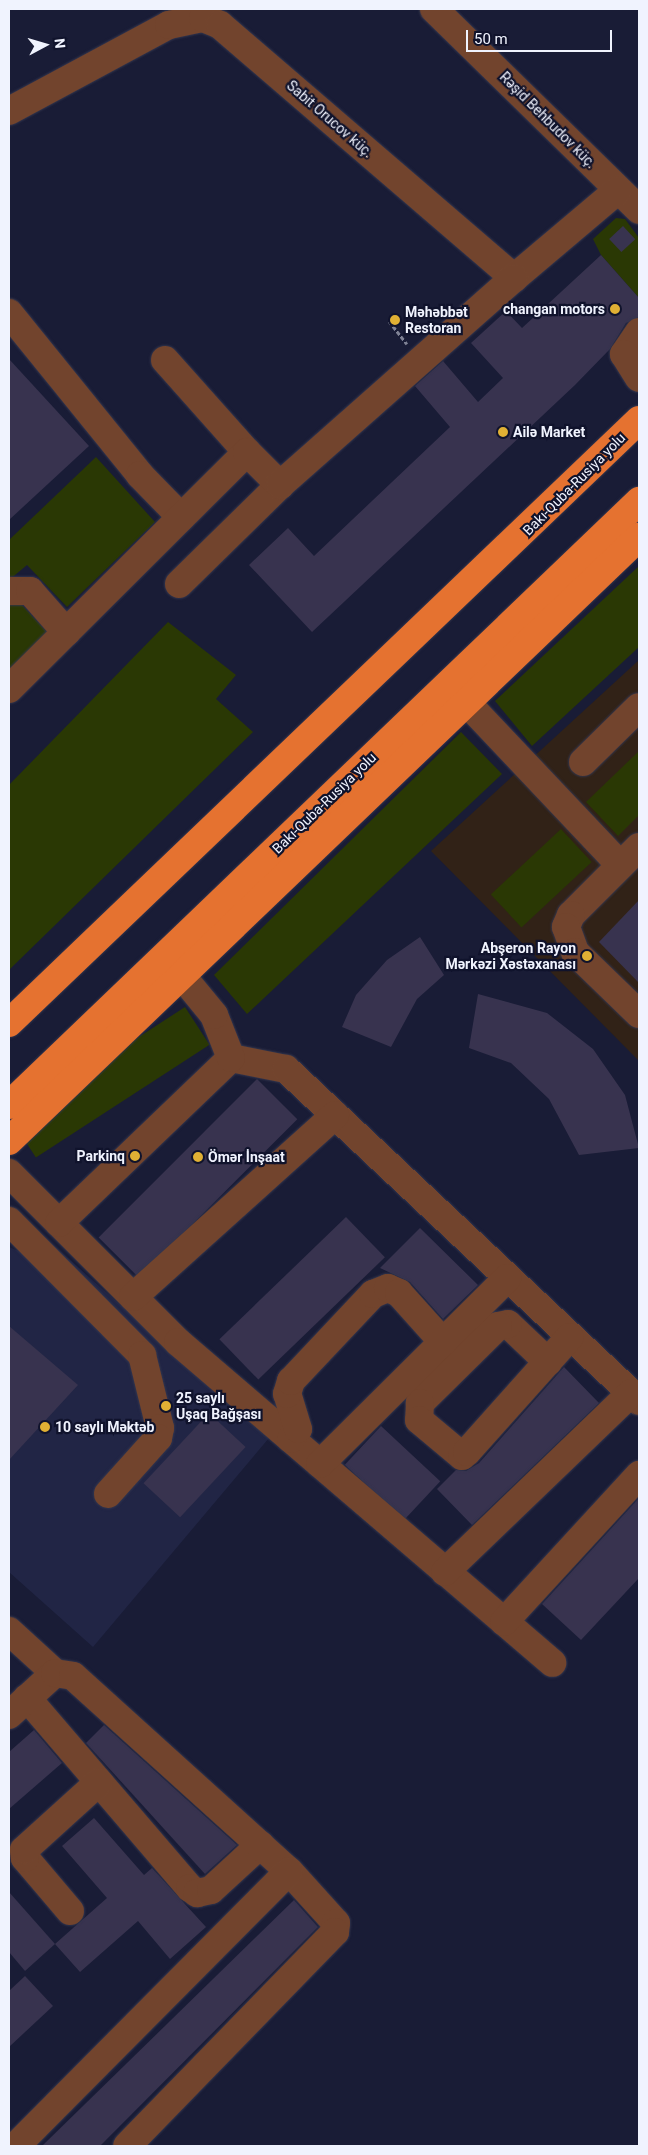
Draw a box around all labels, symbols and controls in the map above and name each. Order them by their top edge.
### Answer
north arrow [20,20,70,70]
scale bar [468,20,614,52]
text: 50 m [474,30,508,48]
text: N [51,38,68,49]
street label: Rəşid Behbudov küç. [496,68,600,172]
street label: Sabit Orucov küç. [283,77,377,161]
place label: changan motors [503,301,605,317]
marker: changan motors [609,303,621,315]
place label: Məhəbbət Restoran [405,304,468,336]
marker: Məhəbbət Restoran [389,314,401,326]
place label: Ailə Market [513,424,585,440]
marker: Ailə Market [497,426,509,438]
street label: Bakı-Quba-Rusiya yolu [519,429,629,539]
street label: Bakı-Quba-Rusiya yolu [269,749,379,857]
place label: Abşeron Rayon Mərkəzi Xəstəxanası [445,940,576,972]
marker: Abşeron Rayon Mərkəzi Xəstəxanası [580,949,594,963]
place label: Parkinq [77,1148,125,1164]
place label: Ömər İnşaat [208,1149,285,1165]
marker: Parkinq [129,1150,141,1162]
marker: Ömər İnşaat [192,1151,204,1163]
place label: 25 saylı Uşaq Bağşası [176,1390,261,1422]
marker: 25 saylı Uşaq Bağşası [160,1400,172,1412]
place label: 10 saylı Məktəb [55,1419,154,1435]
marker: 10 saylı Məktəb [39,1421,51,1433]

